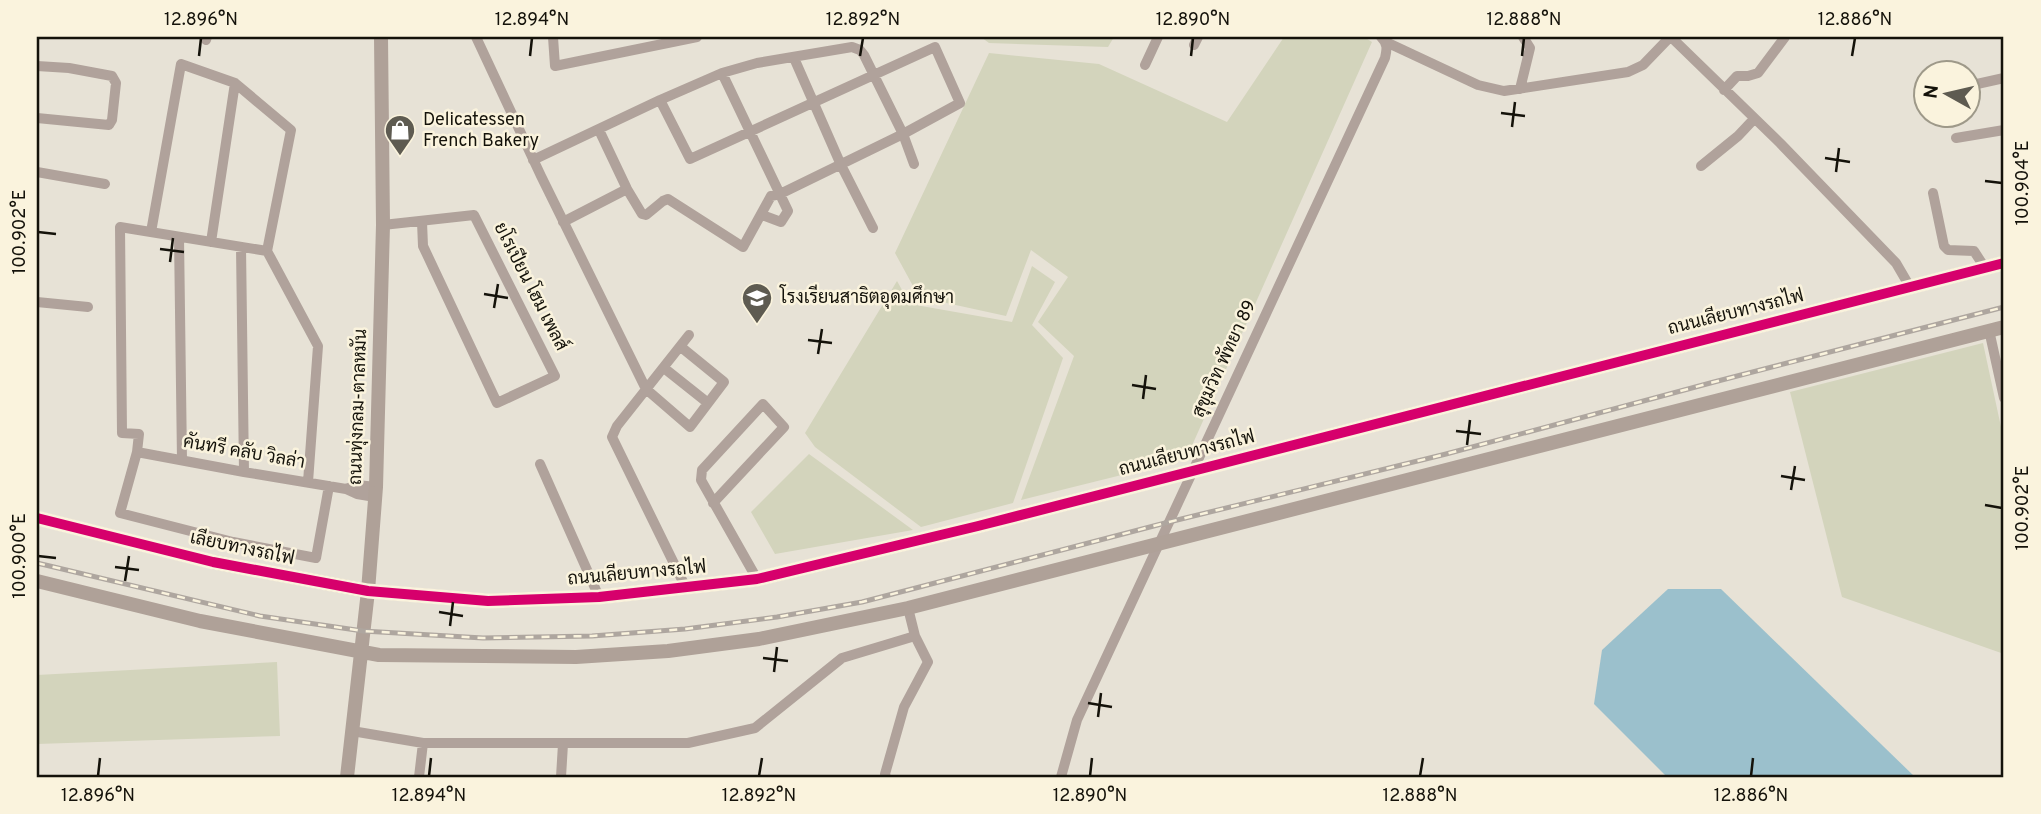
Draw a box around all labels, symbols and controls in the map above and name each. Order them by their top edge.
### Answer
text: 12.896°N [164,9,238,32]
text: 12.894°N [495,9,569,32]
text: 12.892°N [826,9,900,32]
text: 12.890°N [1156,9,1230,32]
text: 12.888°N [1487,9,1561,32]
text: 12.886°N [1818,9,1892,32]
north arrow [1912,60,1982,130]
text: N [1919,83,1945,100]
place label: Delicatessen French Bakery [423,109,539,153]
shop icon: Delicatessen French Bakery [383,113,417,157]
text: 100.904°E [2012,140,2035,226]
text: 100.902°E [9,189,32,275]
street label: ยโรเปียน โฮม เพลส์ [488,218,575,355]
school or university icon: โรงเรียนสาธิตอุดมศึกษา [740,281,774,325]
street label: ถนนเลียบทางรถไฟ [1665,282,1806,341]
place label: โรงเรียนสาธิตอุดมศึกษา [779,284,954,310]
street label: สุขุมวิท พัทยา 89 [1187,296,1262,421]
street label: ถนนทุ่งกลม-ตาลหมัน [343,328,373,486]
street label: ถนนเลียบทางรถไฟ [1116,423,1257,482]
street label: คันทรี คลับ วิลล่า [181,428,307,475]
text: 100.902°E [2012,465,2035,551]
text: 100.900°E [9,513,32,599]
street label: เลียบทางรถไฟ [188,524,297,571]
street label: ถนนเลียบทางรถไฟ [566,553,707,592]
text: 12.896°N [61,785,135,808]
text: 12.894°N [392,785,466,808]
text: 12.892°N [722,785,796,808]
text: 12.890°N [1053,785,1127,808]
text: 12.888°N [1383,785,1457,808]
text: 12.886°N [1714,785,1788,808]

